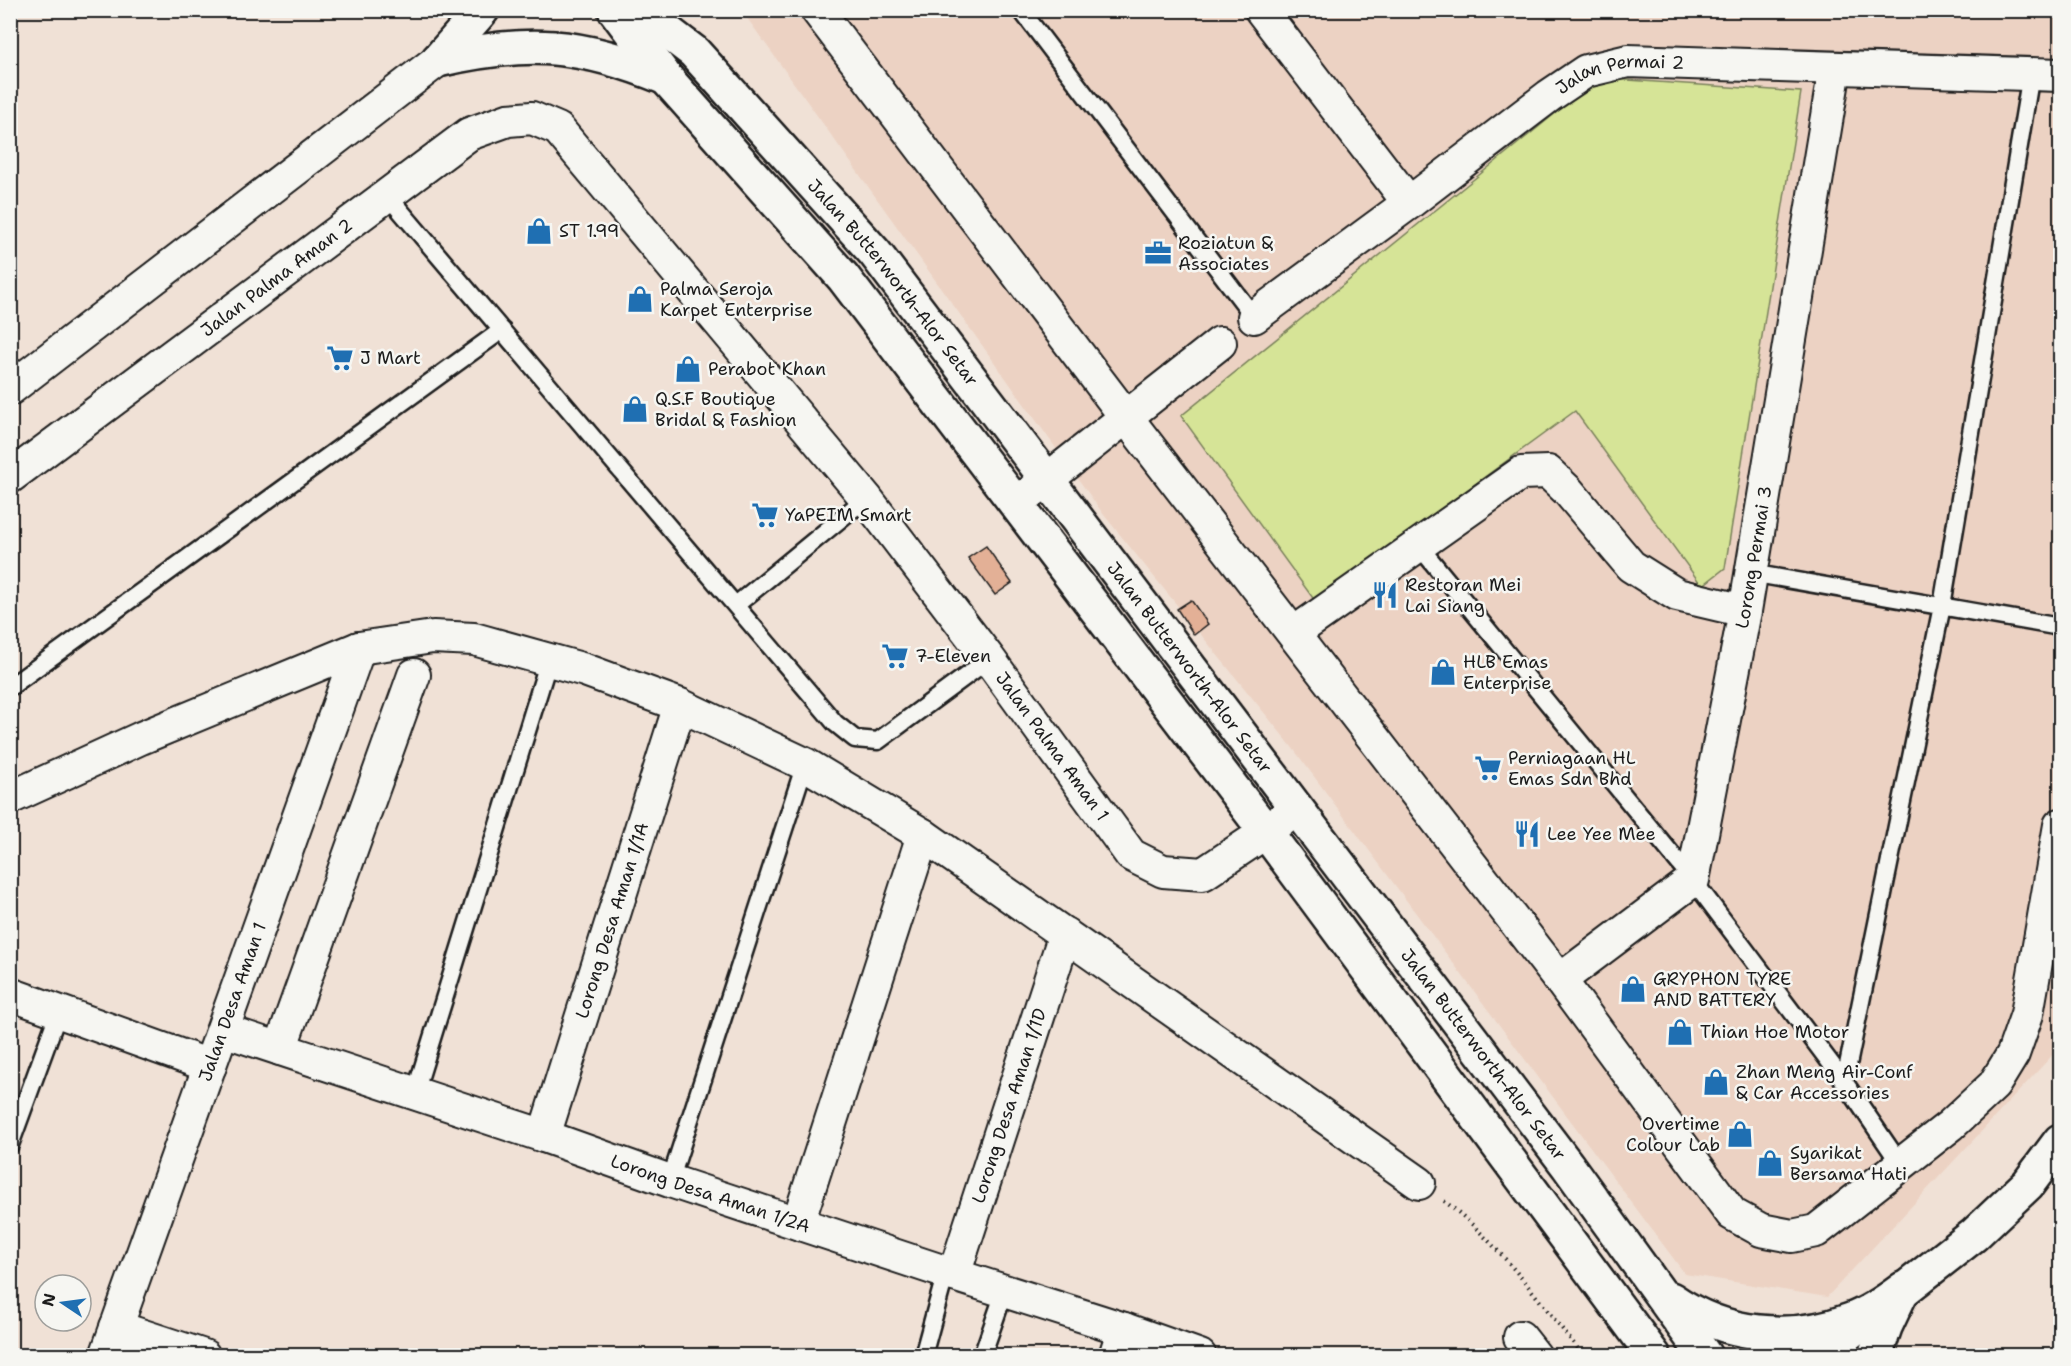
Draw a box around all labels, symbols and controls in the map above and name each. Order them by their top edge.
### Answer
street label: Jalan Permai 2 [1551,49,1685,100]
street label: Jalan Butterworth-Alor Setar [802,174,984,391]
street label: Jalan Palma Aman 2 [196,213,358,342]
shop icon: ST 1.99 [524,216,554,246]
place label: ST 1.99 [559,219,619,243]
place label: Roziatun & Associates [1178,231,1273,276]
office icon: Roziatun & Associates [1143,238,1173,268]
place label: Palma Seroja Karpet Enterprise [660,277,813,322]
shop icon: Palma Seroja Karpet Enterprise [625,284,655,314]
supermarket icon: J Mart [325,343,355,373]
place label: J Mart [360,346,421,370]
shop icon: Perabot Khan [673,354,703,384]
place label: Perabot Khan [708,357,826,381]
place label: Q.S.F Boutique Bridal & Fashion [655,387,797,432]
shop icon: Q.S.F Boutique Bridal & Fashion [620,394,650,424]
street label: Lorong Permai 3 [1730,484,1778,631]
supermarket icon: YaPEIM Smart [750,500,780,530]
place label: YaPEIM Smart [785,503,912,527]
street label: Jalan Butterworth-Alor Setar [1102,557,1278,778]
place label: Restoran Mei Lai Siang [1405,573,1521,618]
restaurant icon: Restoran Mei Lai Siang [1370,580,1400,610]
supermarket icon: 7-Eleven [880,641,910,671]
place label: 7-Eleven [915,644,991,668]
place label: HLB Emas Enterprise [1463,650,1551,695]
shop icon: HLB Emas Enterprise [1428,657,1458,687]
street label: Jalan Palma Aman 1 [990,667,1115,826]
place label: Perniagaan HL Emas Sdn Bhd [1508,746,1636,791]
supermarket icon: Perniagaan HL Emas Sdn Bhd [1473,753,1503,783]
street label: Lorong Desa Aman 1/1A [570,819,654,1022]
restaurant icon: Lee Yee Mee [1512,819,1542,849]
place label: Lee Yee Mee [1547,822,1656,846]
street label: Jalan Desa Aman 1 [193,919,272,1085]
street label: Jalan Butterworth-Alor Setar [1395,944,1571,1165]
place label: GRYPHON TYRE AND BATTERY [1653,967,1791,1012]
shop icon: GRYPHON TYRE AND BATTERY [1618,974,1648,1004]
street label: Lorong Desa Aman 1/1D [966,1005,1052,1206]
shop icon: Thian Hoe Motor [1665,1017,1695,1047]
place label: Thian Hoe Motor [1700,1020,1849,1044]
place label: Zhan Meng Air-Conf & Car Accessories [1736,1060,1913,1105]
shop icon: Zhan Meng Air-Conf & Car Accessories [1701,1067,1731,1097]
place label: Overtime Colour Lab [1626,1112,1720,1157]
shop icon: Overtime Colour Lab [1725,1119,1755,1149]
place label: Syarikat Bersama Hati [1790,1141,1907,1186]
shop icon: Syarikat Bersama Hati [1755,1148,1785,1178]
street label: Lorong Desa Aman 1/2A [607,1149,813,1238]
north arrow [33,1273,93,1333]
text: N [37,1291,61,1308]

